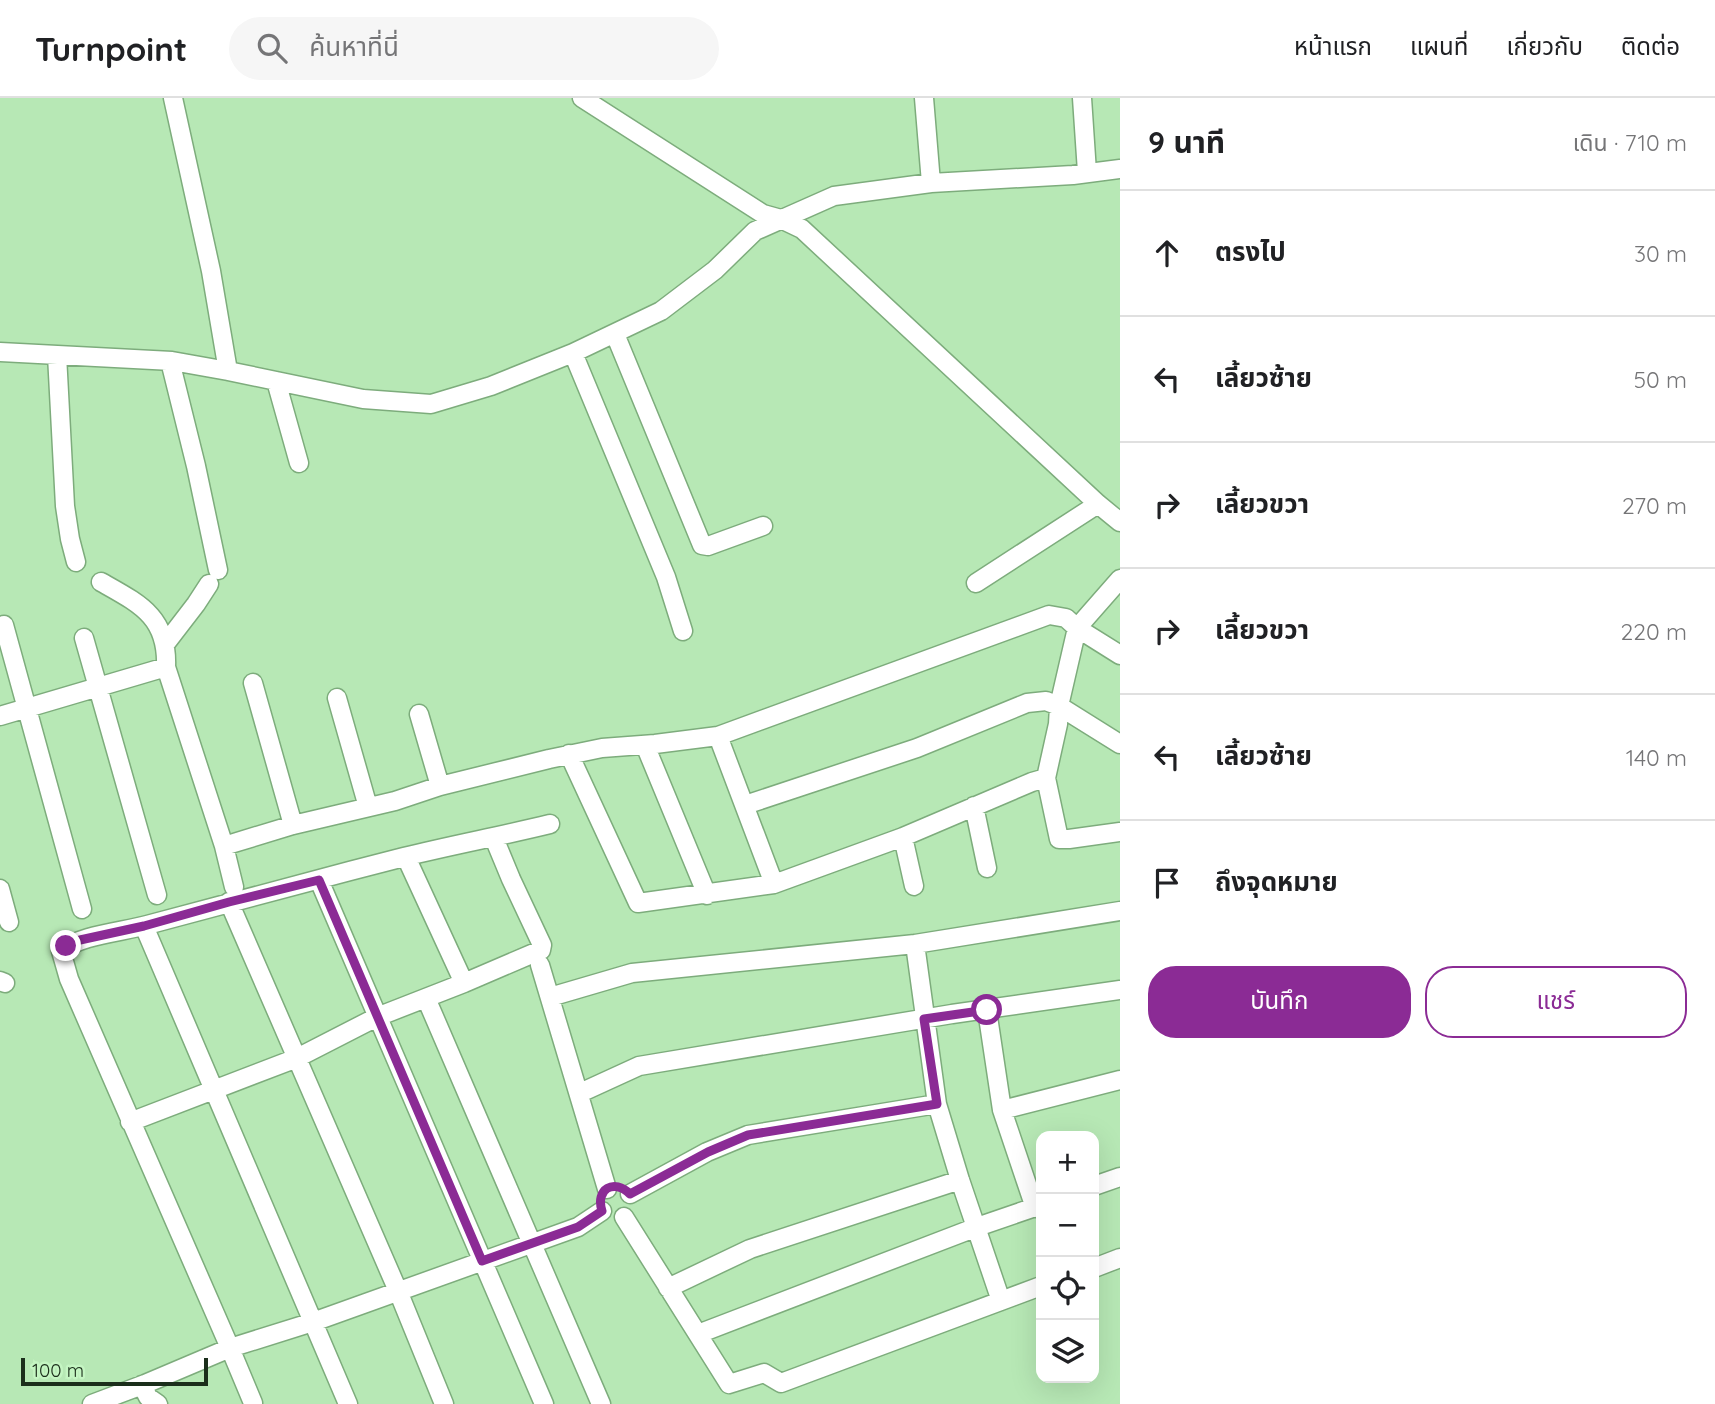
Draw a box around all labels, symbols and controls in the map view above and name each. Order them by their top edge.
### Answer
search box [229,17,719,80]
text: Turnpoint [35,28,187,69]
icon: search [253,29,291,67]
text: ค้นหาที่นี่ [309,30,399,63]
text: หน้าแรก [1294,31,1372,61]
text: แผนที่ [1410,31,1468,61]
text: เกี่ยวกับ [1506,31,1583,61]
text: ติดต่อ [1621,31,1680,61]
text: 9 นาที [1148,123,1225,161]
text: เดิน · 710 m [1573,128,1687,157]
icon: ahead [1148,234,1186,272]
text: ตรงไป [1215,235,1286,268]
text: 30 m [1634,239,1687,268]
icon: left [1148,360,1186,398]
text: เลี้ยวซ้าย [1215,361,1312,394]
text: 50 m [1634,365,1687,394]
icon: right [1148,486,1186,524]
text: เลี้ยวขวา [1215,487,1309,520]
text: 270 m [1622,491,1687,520]
icon: right [1148,612,1186,650]
text: เลี้ยวขวา [1215,613,1309,646]
text: 220 m [1621,617,1687,646]
icon: left [1148,738,1186,776]
text: เลี้ยวซ้าย [1215,739,1312,772]
text: 140 m [1626,743,1687,772]
icon: arrive [1148,864,1186,902]
text: ถึงจุดหมาย [1215,865,1338,898]
route end [50,930,81,961]
button: บันทึก [1148,966,1411,1038]
button: แชร์ [1425,966,1687,1038]
route start [971,994,1002,1025]
map controls [1036,1131,1099,1383]
button: + [1036,1131,1099,1194]
button: − [1036,1194,1099,1257]
button: locate [1036,1257,1099,1320]
button: layers [1036,1320,1099,1383]
scale bar [21,1355,208,1387]
text: 100 m [32,1358,84,1382]

